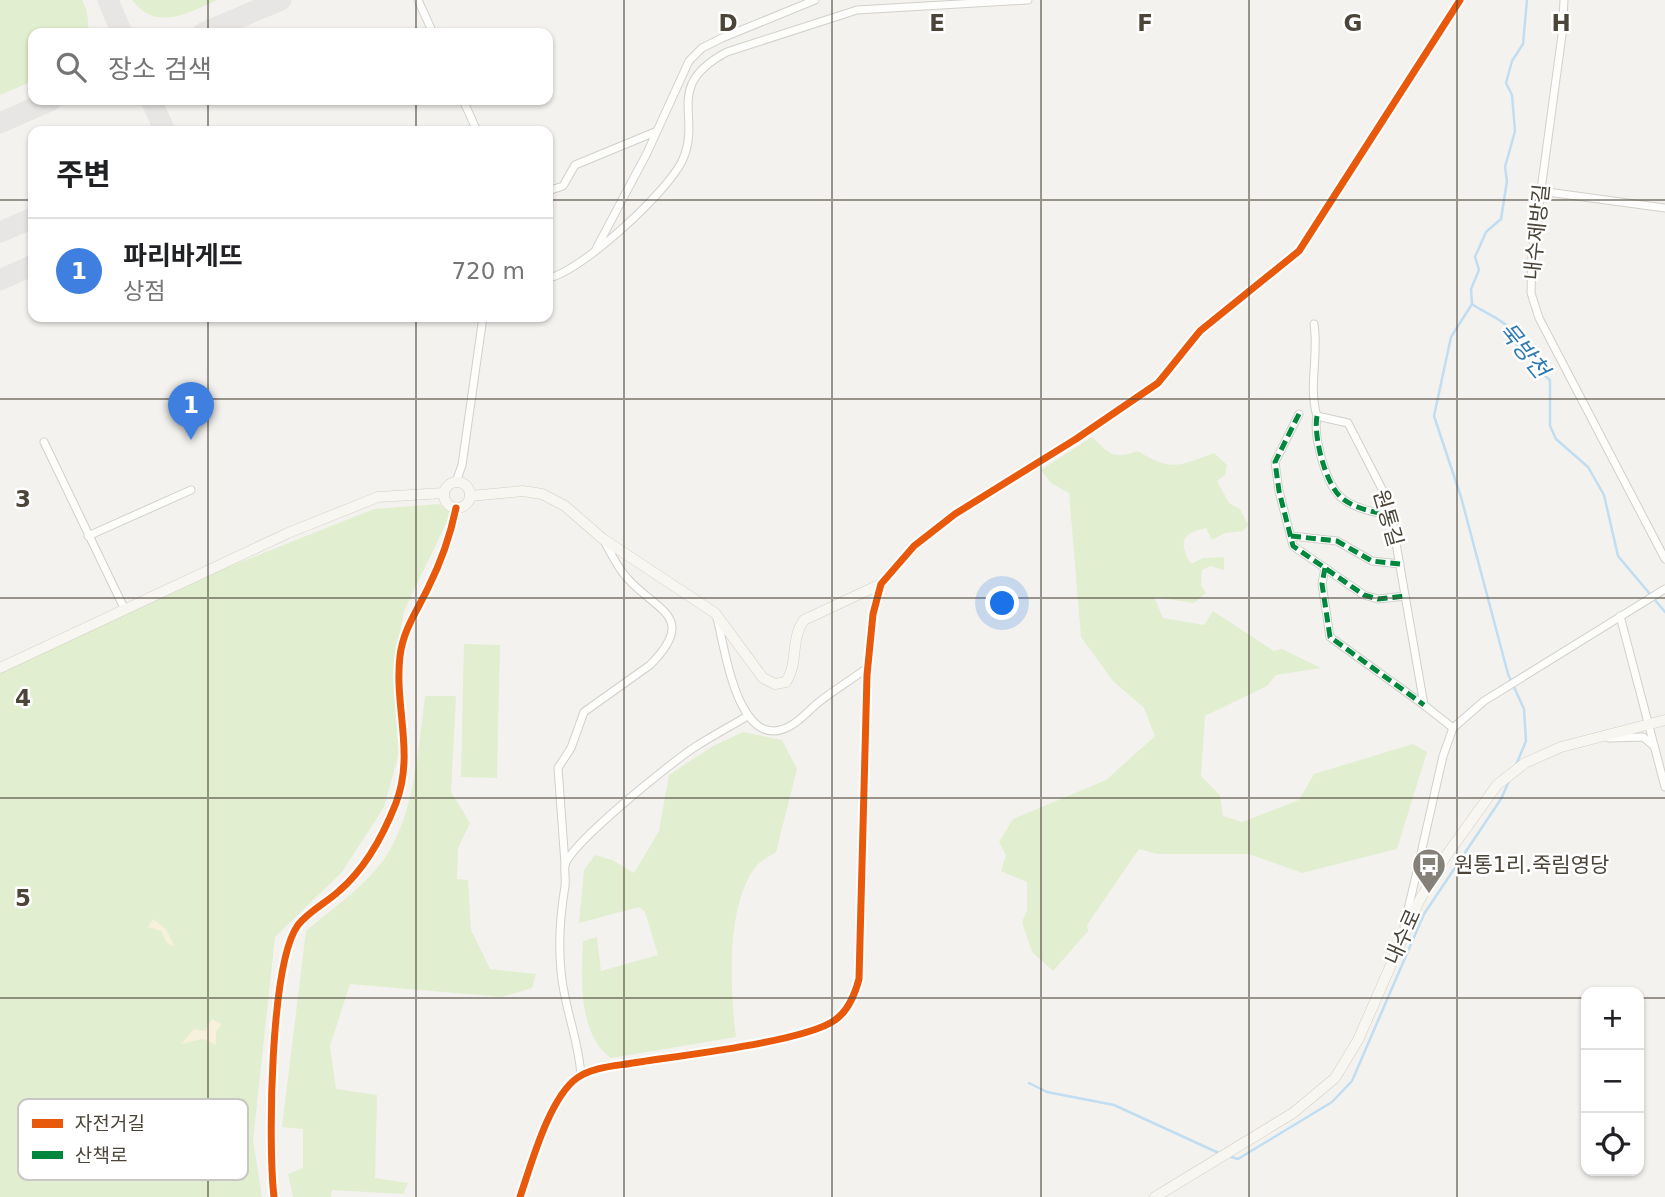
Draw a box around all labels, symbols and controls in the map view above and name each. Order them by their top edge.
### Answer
text: D [718,10,738,36]
text: E [929,10,945,36]
text: F [1137,10,1153,36]
text: G [1344,10,1362,36]
text: H [1551,10,1571,36]
search box [28,28,553,105]
icon: search [52,48,90,86]
text: 장소 검색 [108,54,212,84]
text: 주변 [56,157,111,192]
street label: 내수제방길 [1520,183,1554,281]
text: 파리바게뜨 [123,241,243,271]
text: 1 [71,258,87,284]
text: 720 m [451,258,525,284]
text: 상점 [123,278,165,304]
water label: 묵방천 [1494,317,1556,385]
pin: 1 [168,382,214,440]
text: 3 [15,486,31,512]
street label: 원통길 [1368,487,1408,549]
your location [985,586,1019,620]
text: 4 [15,685,31,711]
bus stop icon: 원통1리.죽림영당 [1410,846,1448,895]
place label: 원통1리.죽림영당 [1454,853,1609,877]
text: 5 [15,885,31,911]
street label: 내수로 [1380,906,1426,968]
map controls [1581,987,1644,1176]
button: + [1581,987,1644,1050]
button: − [1581,1050,1644,1113]
legend [18,1099,248,1180]
text: 자전거길 [75,1112,145,1134]
button: locate [1581,1113,1644,1176]
text: 산책로 [75,1144,127,1166]

